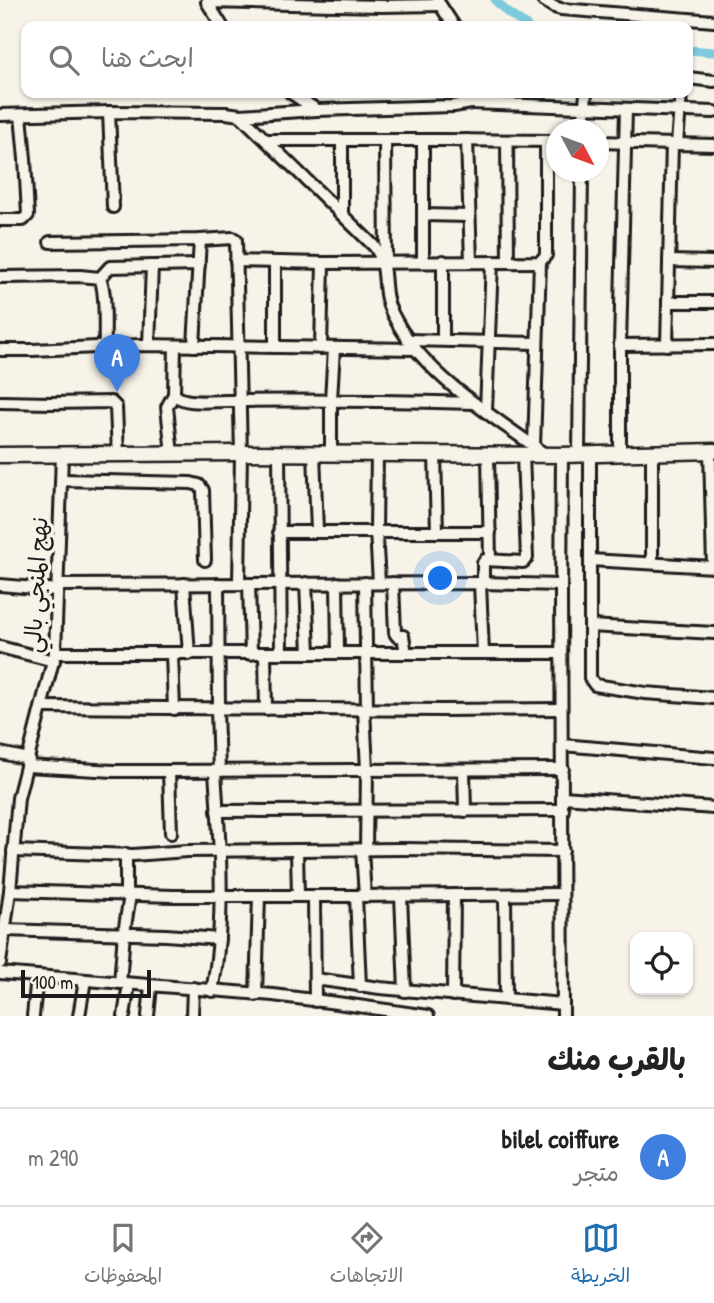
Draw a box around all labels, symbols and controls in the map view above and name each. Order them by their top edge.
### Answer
search box [21,21,693,98]
text: ابحث هنا [101,40,194,75]
icon: search [45,41,83,79]
north arrow [546,119,609,182]
pin: A [94,334,140,392]
street label: نهج المنجي بالي [16,516,61,654]
your location [423,561,457,595]
map controls [630,932,693,995]
button: locate [630,932,693,995]
scale bar [21,967,150,999]
text: 100 m [32,969,73,995]
text: بالقرب منك [548,1039,686,1079]
text: bilel coiffure [502,1121,619,1156]
text: 290 m [28,1142,78,1173]
text: A [657,1142,669,1173]
text: متجر [574,1157,619,1188]
tab: المحفوظات [84,1219,162,1292]
tab: الاتجاهات [330,1219,403,1292]
tab: الخريطة [571,1219,630,1292]

